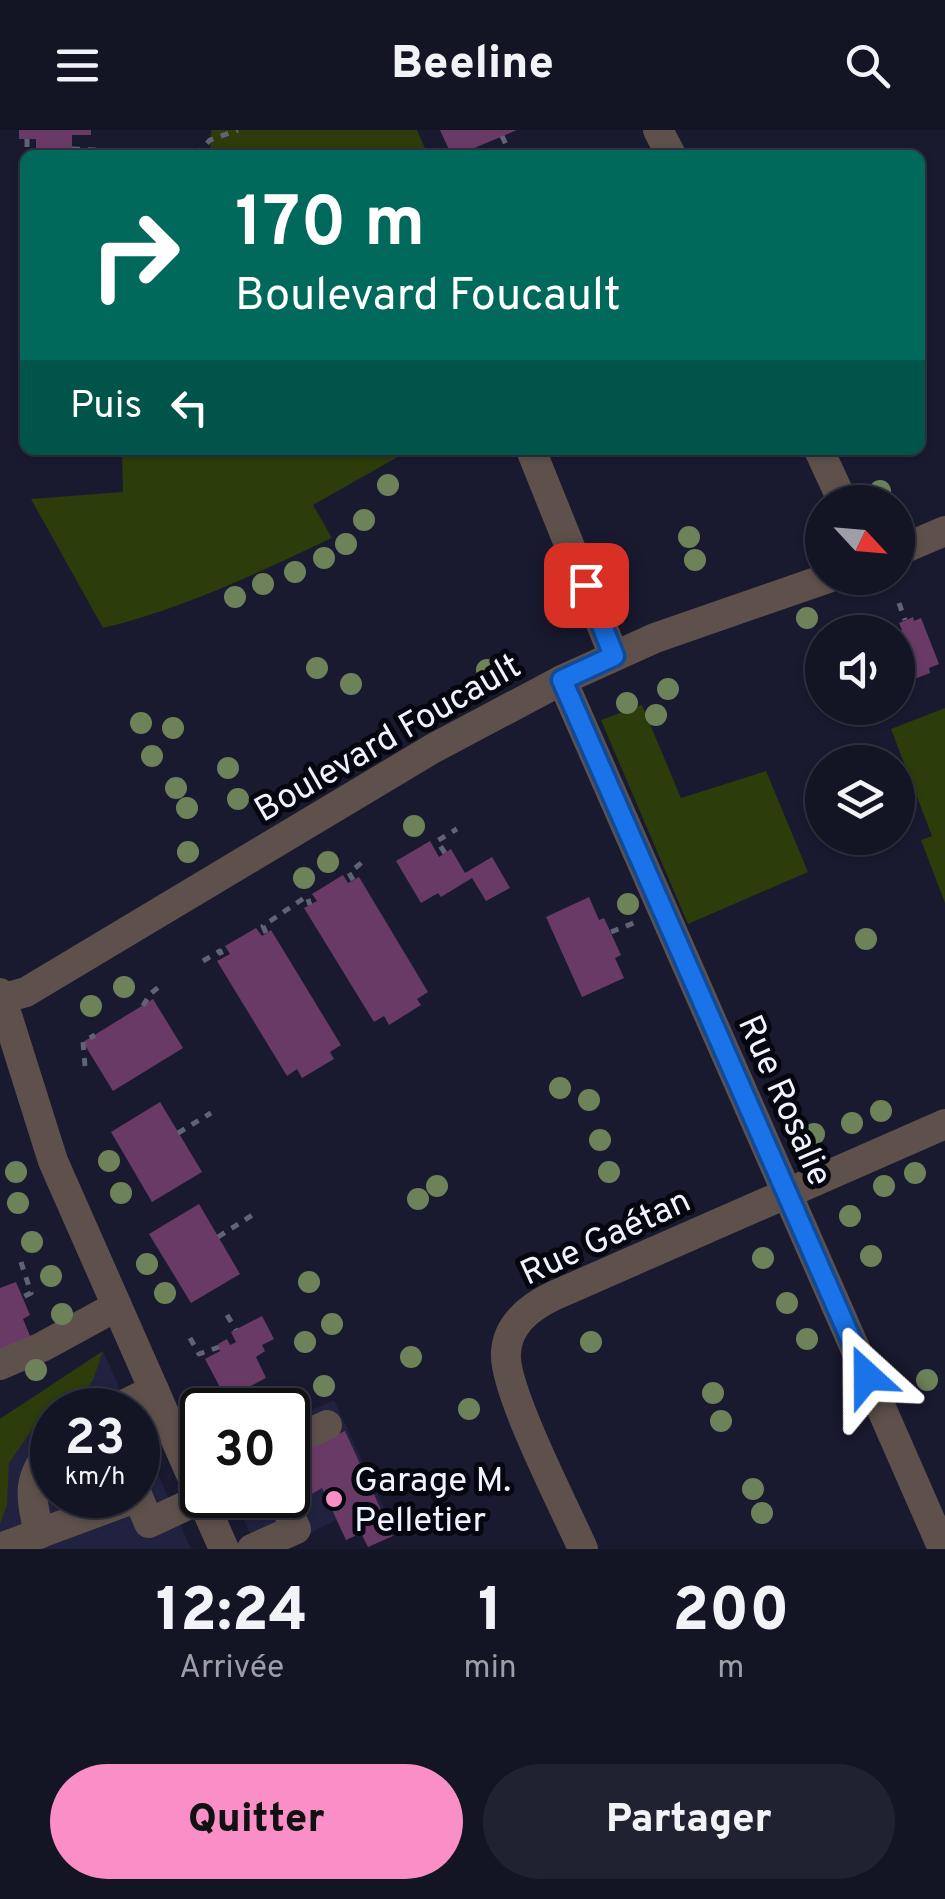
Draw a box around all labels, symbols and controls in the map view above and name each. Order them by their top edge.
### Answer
text: Beeline [391,37,554,94]
icon: menu [50,38,105,93]
icon: search [840,38,895,93]
text: 170 m [235,182,425,271]
icon: right [70,190,200,320]
text: Boulevard Foucault [235,269,621,326]
icon: left [162,380,217,435]
text: Puis [70,383,142,432]
north arrow [805,485,915,595]
map controls [805,485,915,855]
pin [544,543,629,628]
icon: arrive [559,558,614,613]
button: sound [805,615,915,725]
street label: Boulevard Foucault [248,646,529,834]
button: layers [805,745,915,855]
street label: Rue Rosalie [726,1009,840,1193]
street label: Rue Gaétan [514,1180,698,1297]
position arrow [815,1324,919,1428]
speed limit sign: 30 [180,1388,310,1518]
text: 23 [65,1409,125,1472]
place label: Garage M. Pelletier [354,1460,511,1544]
text: km/h [65,1462,125,1494]
marker: Garage M. Pelletier [323,1488,345,1510]
text: 12:24 [156,1576,308,1652]
text: 1 [478,1576,502,1652]
text: 200 [673,1576,789,1652]
text: Arrivée [179,1649,284,1689]
text: min [464,1649,517,1689]
text: m [717,1649,744,1689]
button: Quitter [50,1764,463,1879]
button: Partager [483,1764,895,1879]

